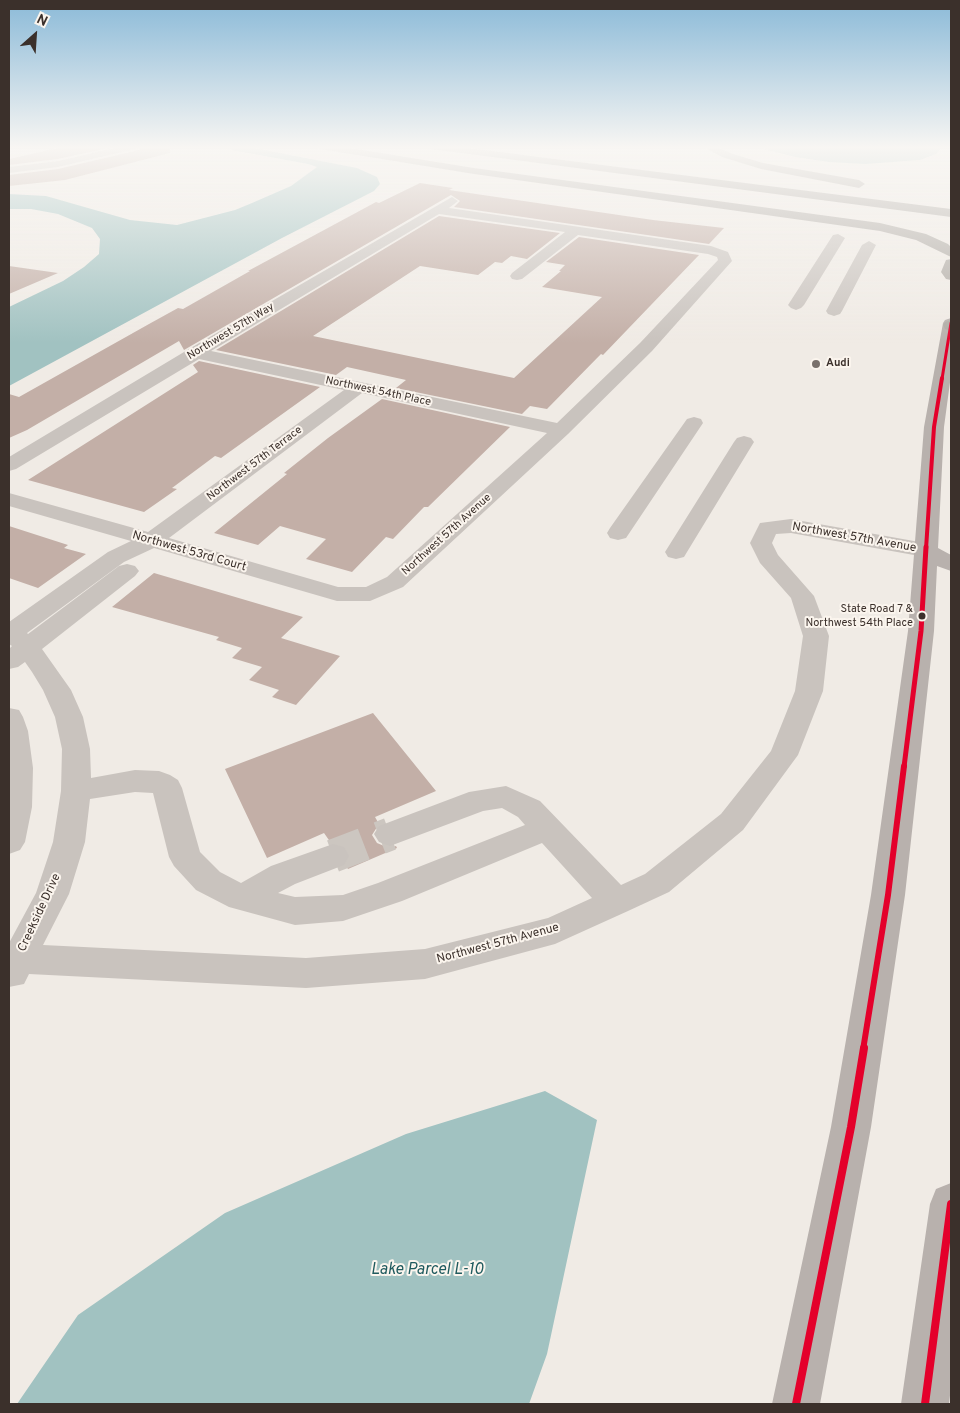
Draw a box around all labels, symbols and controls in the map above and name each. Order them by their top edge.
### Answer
north arrow [10,10,60,60]
text: N [34,11,50,31]
street label: Northwest 57th Way [185,301,277,363]
place label: Audi [826,357,850,371]
marker: Audi [810,358,822,370]
street label: Northwest 54th Place [324,374,432,410]
street label: Northwest 57th Terrace [205,424,305,504]
street label: Northwest 57th Avenue [400,492,494,578]
street label: Northwest 57th Avenue [791,520,917,556]
street label: Northwest 53rd Court [130,529,248,575]
place label: State Road 7 & Northwest 54th Place [805,603,913,629]
marker: State Road 7 & Northwest 54th Place [917,611,927,621]
street label: Creekside Drive [16,872,64,954]
street label: Northwest 57th Avenue [435,921,561,967]
water label: Lake Parcel L-10 [371,1261,483,1281]

